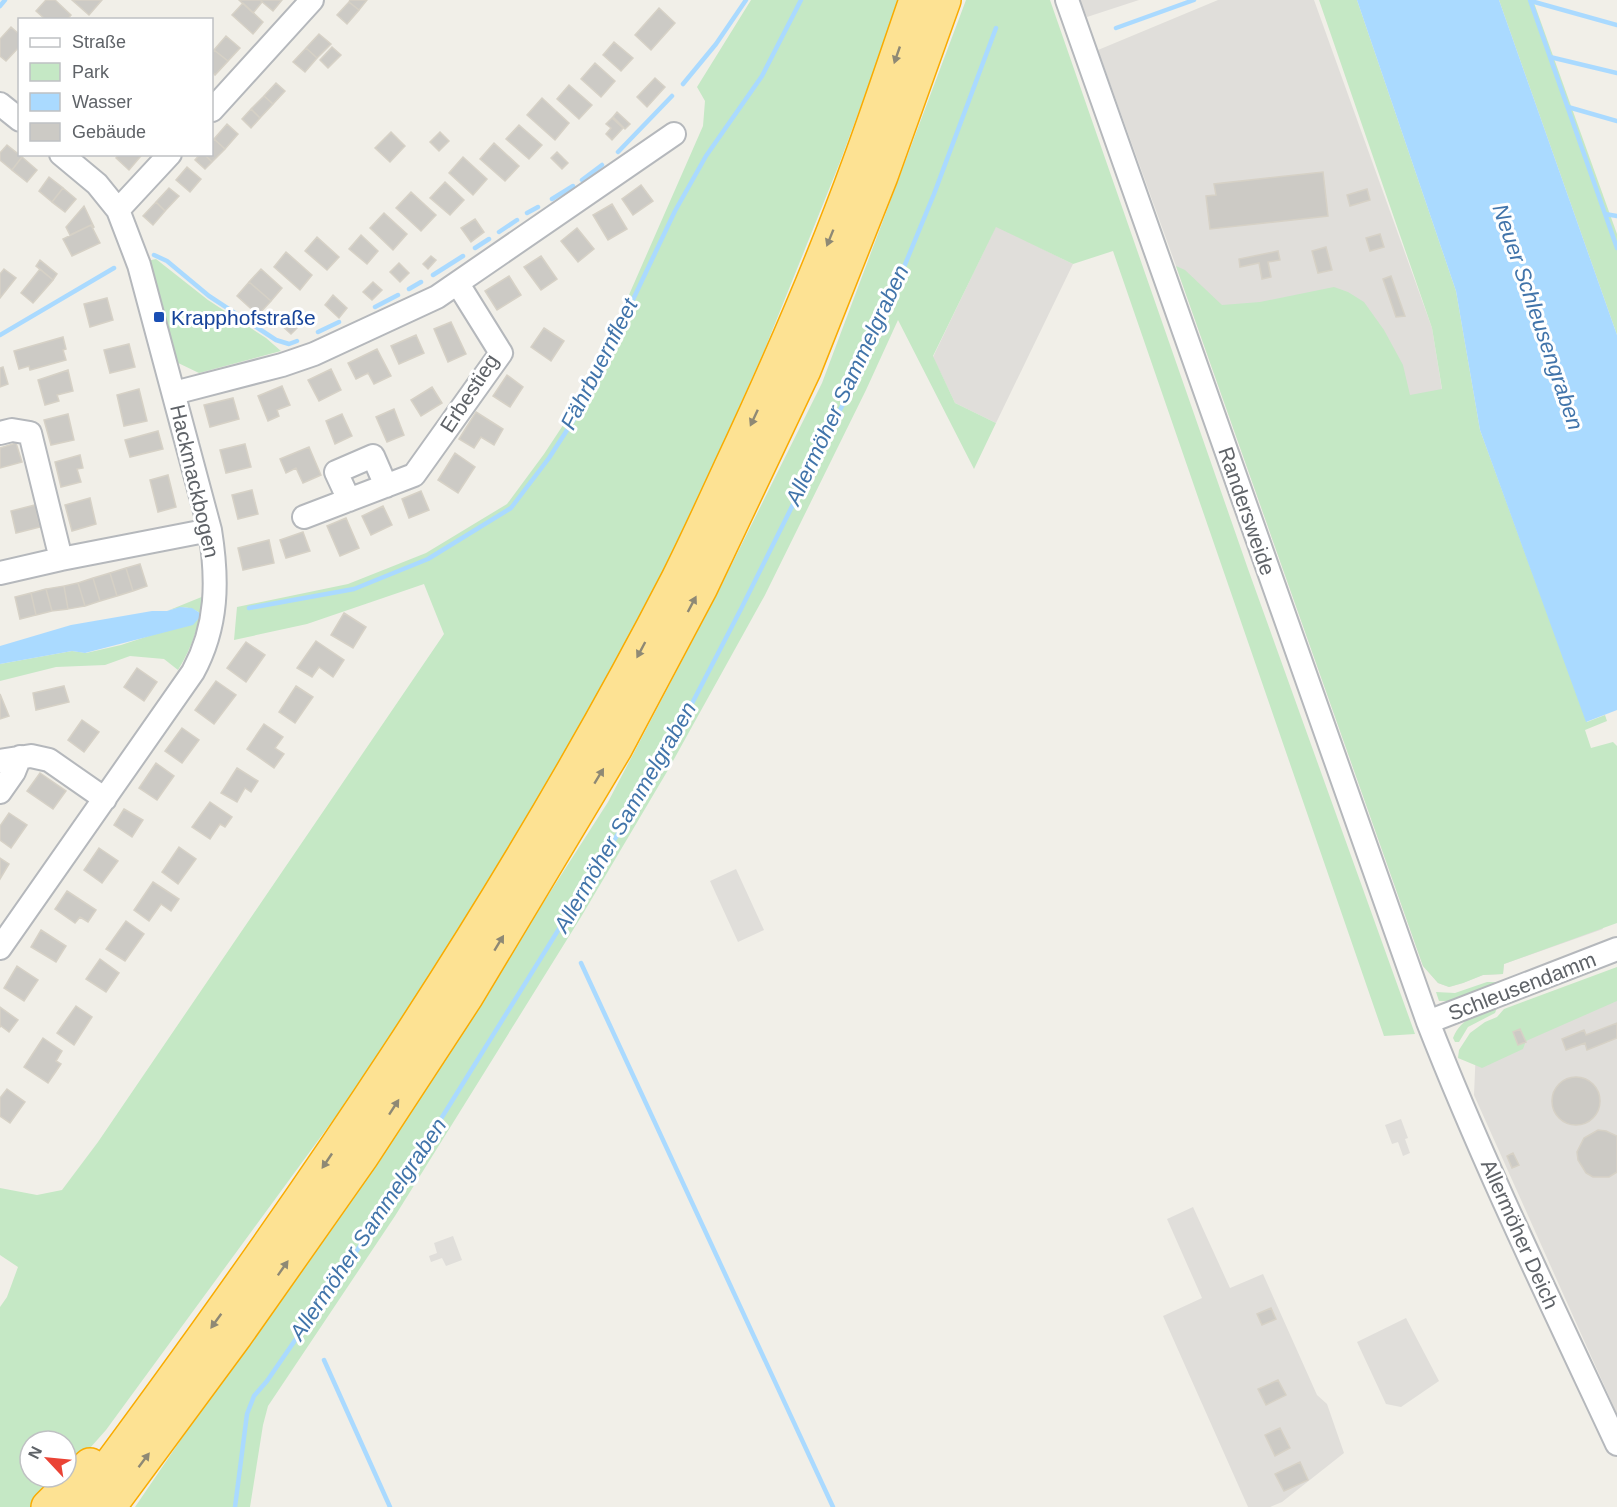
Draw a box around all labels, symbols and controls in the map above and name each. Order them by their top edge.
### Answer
legend [18,18,213,156]
text: Straße [72,32,126,52]
one-way arrow [891,46,901,64]
text: Park [72,62,110,82]
text: Wasser [72,92,132,112]
text: Gebäude [72,122,146,142]
water label: Neuer Schleusengraben [1488,201,1588,433]
one-way arrow [824,229,834,247]
water label: Allermöher Sammelgraben [780,261,914,511]
water label: Fährbuernfleet [555,294,643,433]
place label: Krapphofstraße [171,306,316,329]
marker: Krapphofstraße [152,310,166,324]
street label: Erbestieg [435,350,503,436]
street label: Hackmackbogen [166,402,224,560]
one-way arrow [749,409,758,426]
street label: Randersweide [1214,444,1280,578]
one-way arrow [687,595,697,612]
one-way arrow [636,641,645,658]
water label: Allermöher Sammelgraben [548,697,701,938]
one-way arrow [594,768,605,784]
one-way arrow [493,935,504,951]
street label: Schleusendamm [1445,947,1599,1025]
one-way arrow [388,1099,399,1115]
water label: Allermöher Sammelgraben [283,1114,452,1346]
one-way arrow [321,1152,333,1168]
street label: Allermöher Deich [1477,1156,1563,1312]
one-way arrow [277,1261,289,1277]
one-way arrow [210,1312,222,1328]
north arrow [18,1429,78,1489]
text: N [25,1444,45,1462]
one-way arrow [138,1453,150,1469]

